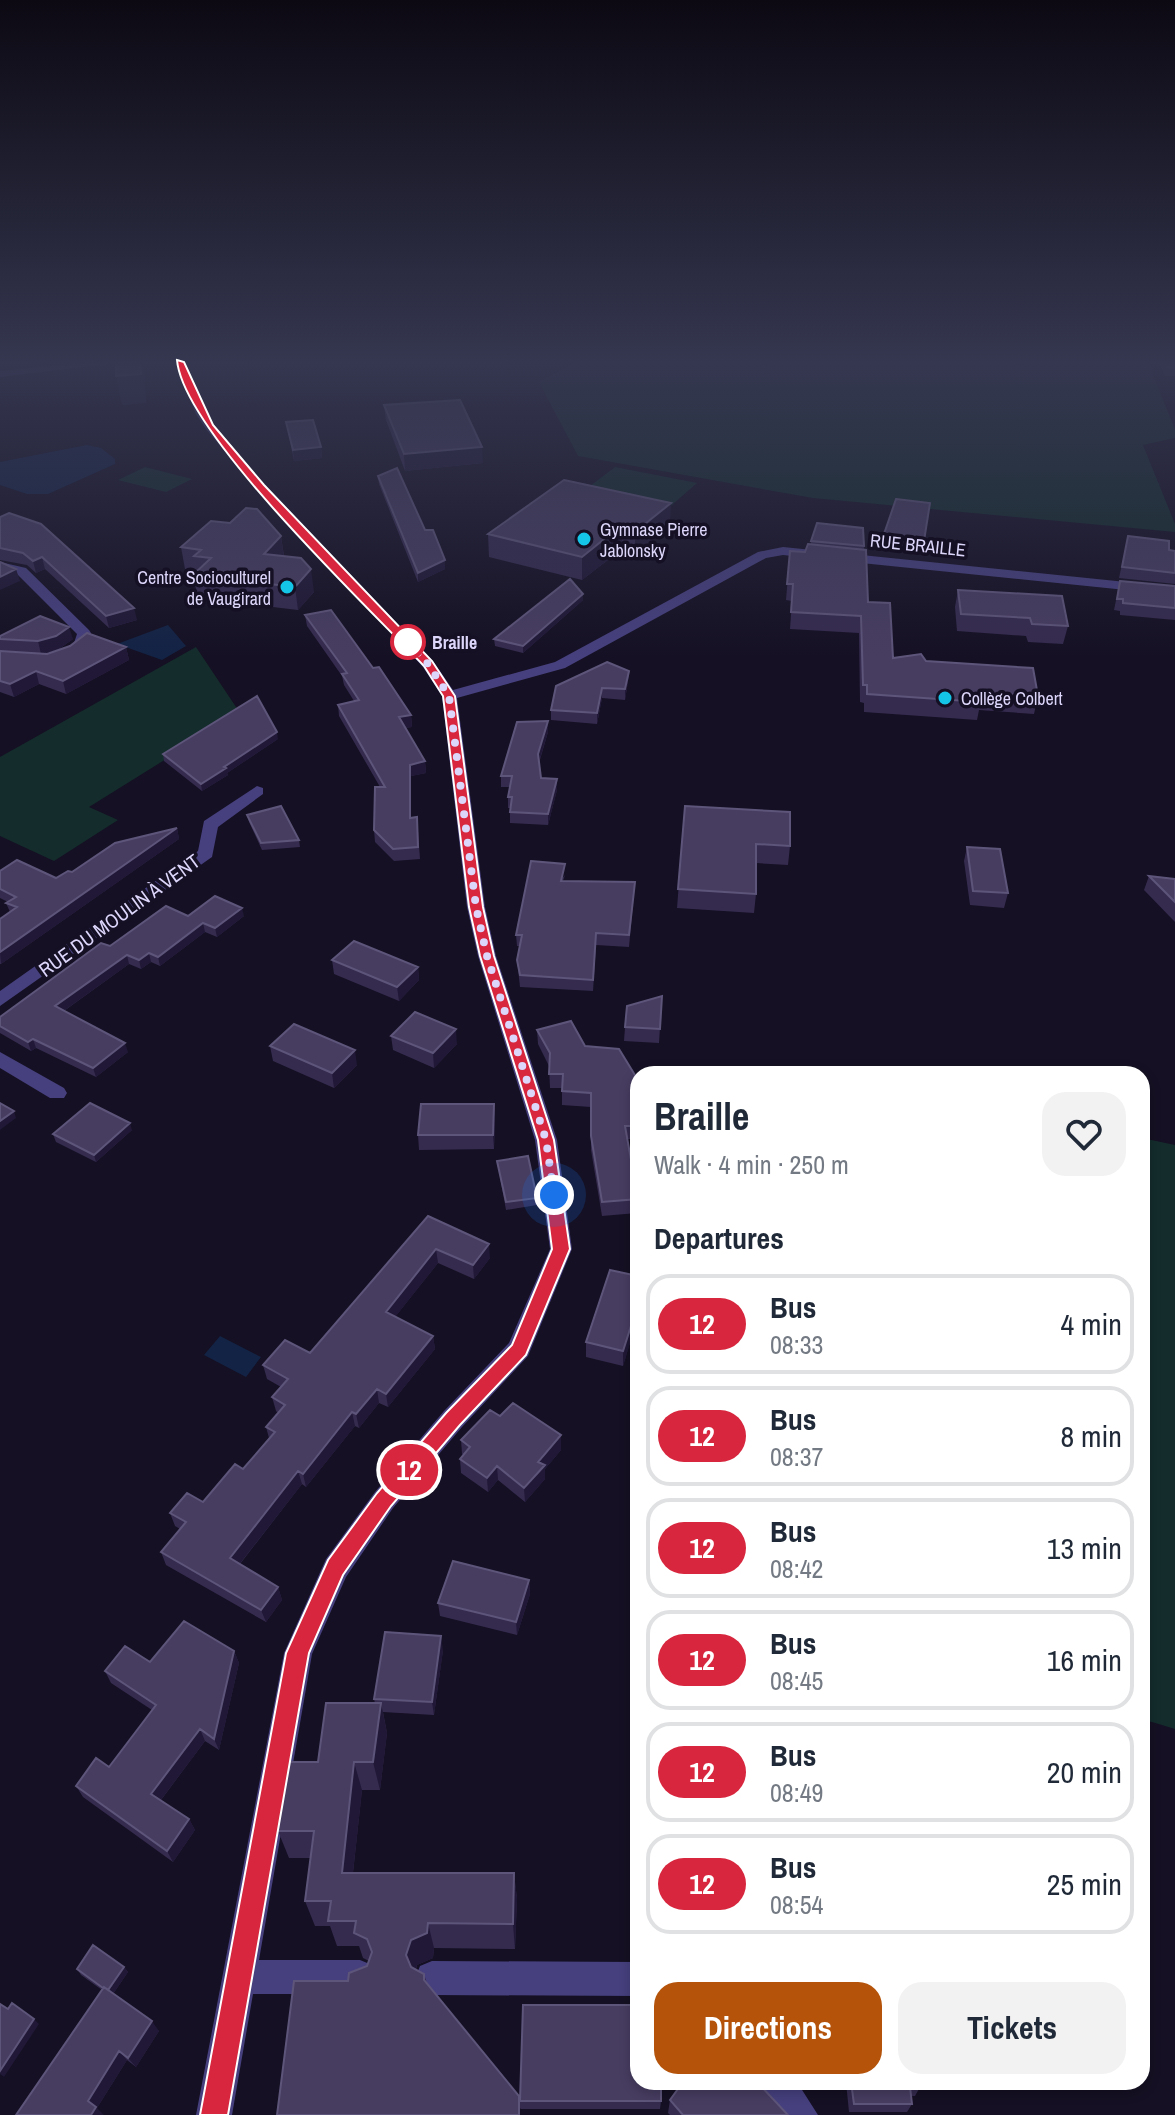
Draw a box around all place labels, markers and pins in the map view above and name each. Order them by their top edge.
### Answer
place label: Gymnase Pierre Jablonsky [600,517,707,563]
marker: Gymnase Pierre Jablonsky [575,530,593,548]
place label: Centre Socioculturel de Vaugirard [137,565,271,611]
marker: Centre Socioculturel de Vaugirard [278,578,296,596]
marker: Braille [391,625,425,659]
place label: Braille [432,630,477,655]
place label: Collège Colbert [961,686,1063,711]
marker: Collège Colbert [936,689,954,707]

